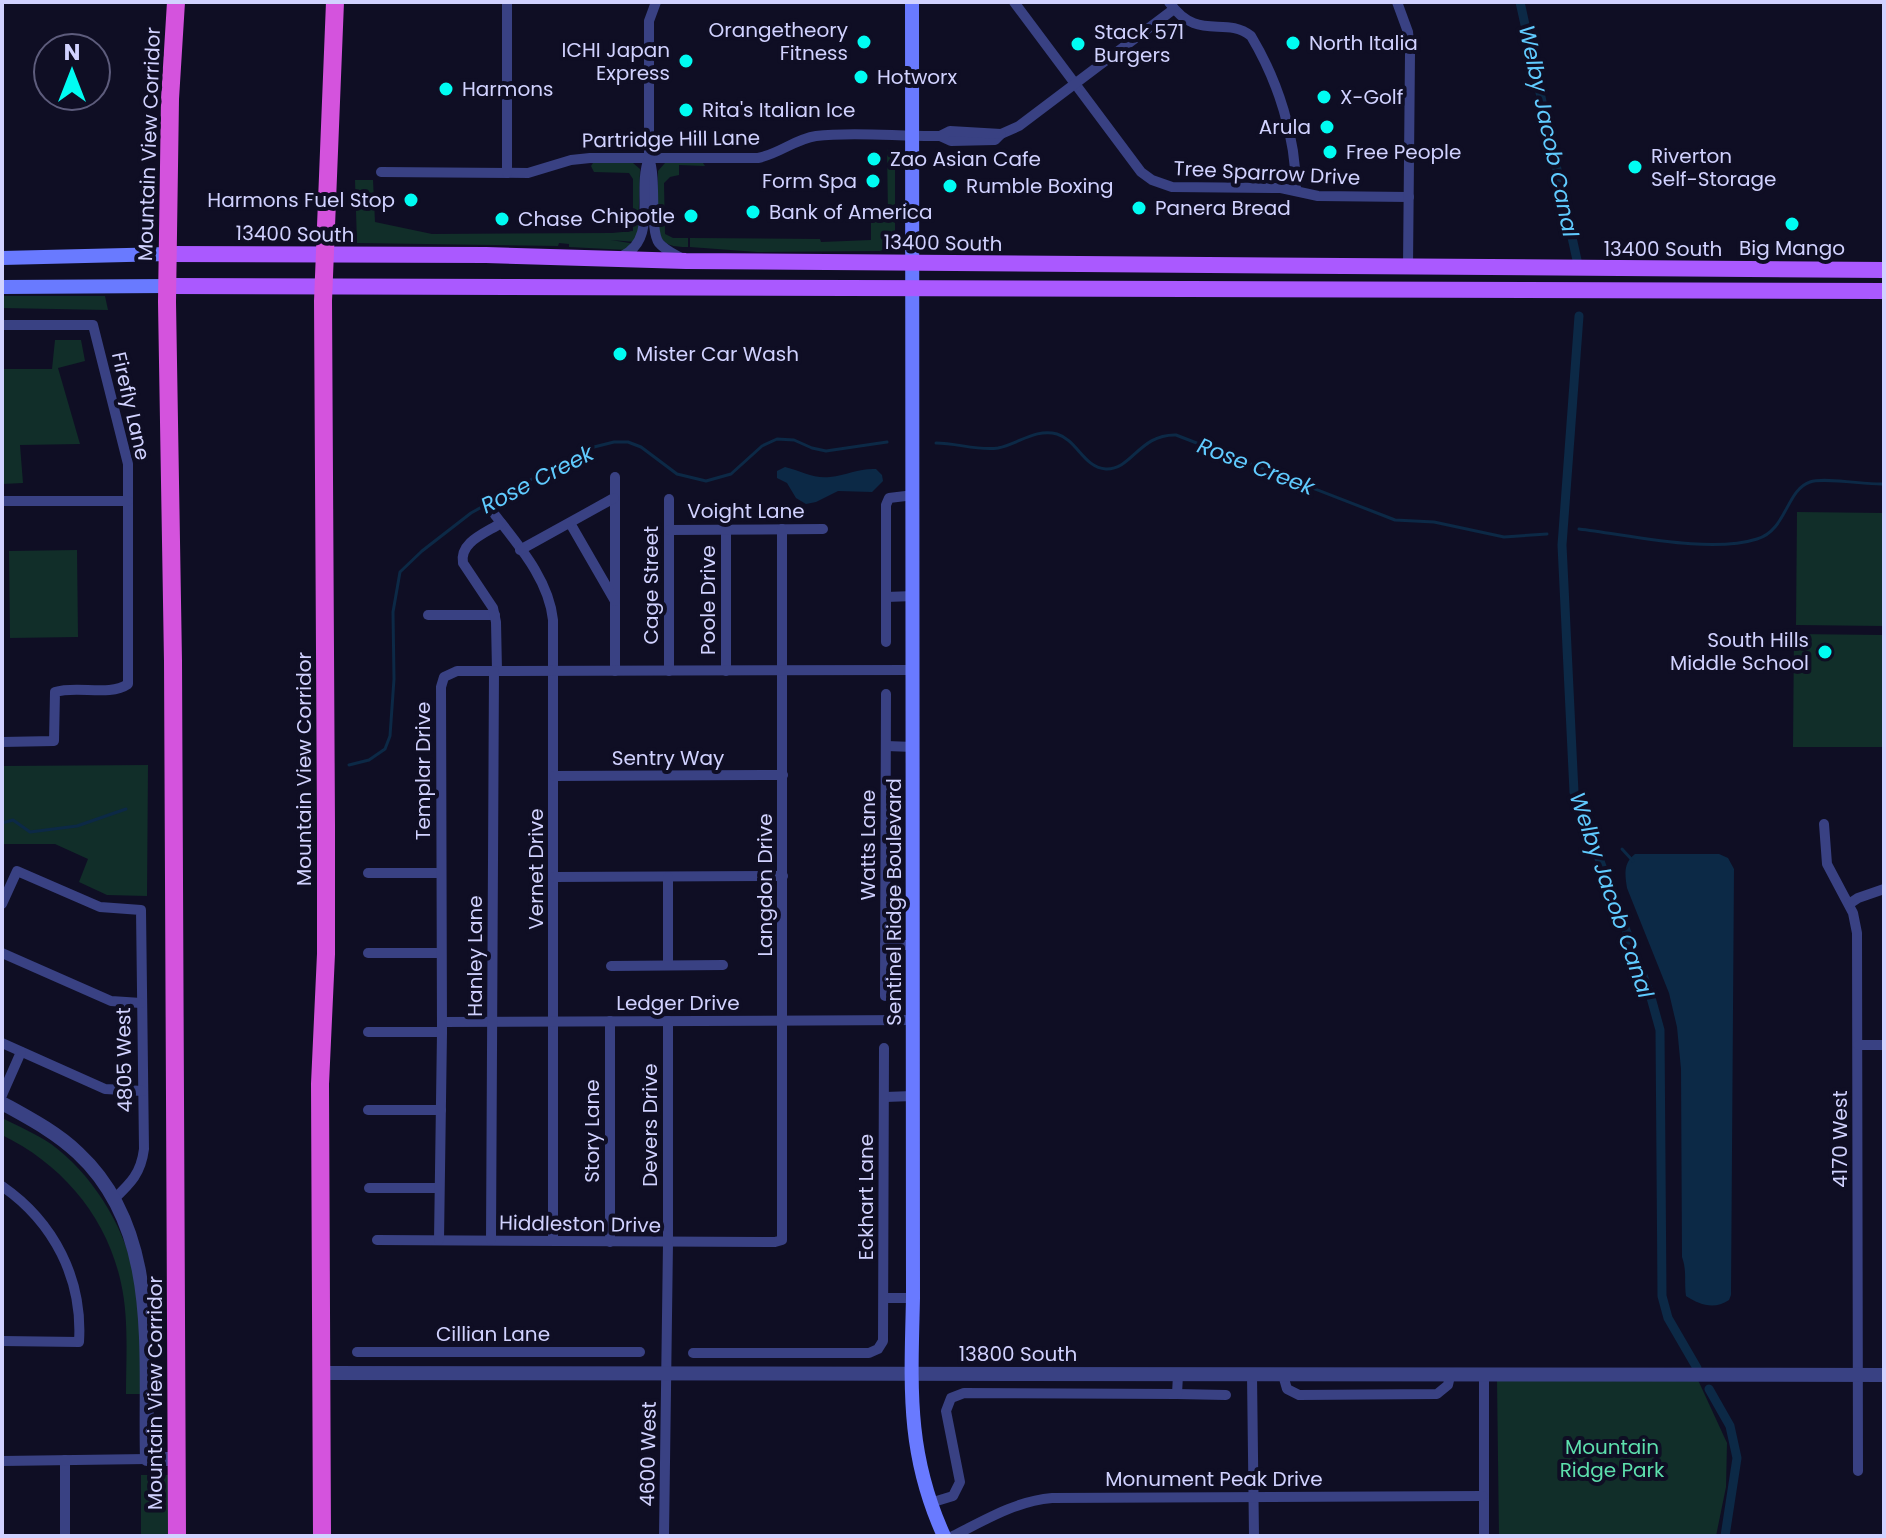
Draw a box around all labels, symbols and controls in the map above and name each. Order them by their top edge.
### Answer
place label: Orangetheory Fitness [709,16,848,67]
place label: Stack 571 Burgers [1094,18,1184,69]
water label: Welby Jacob Canal [1511,22,1586,241]
street label: Mountain View Corridor [131,27,167,261]
place label: North Italia [1309,29,1418,57]
north arrow [32,32,112,112]
marker: Orangetheory Fitness [855,33,873,51]
marker: North Italia [1284,34,1302,52]
marker: Stack 571 Burgers [1069,35,1087,53]
place label: ICHI Japan Express [562,36,670,87]
text: N [64,37,80,68]
marker: ICHI Japan Express [677,52,695,70]
place label: Hotworx [877,63,958,91]
marker: Hotworx [852,68,870,86]
place label: Harmons [462,75,553,103]
marker: Harmons [437,80,455,98]
place label: X-Golf [1340,83,1403,111]
marker: X-Golf [1315,88,1333,106]
place label: Rita's Italian Ice [702,96,856,124]
marker: Rita's Italian Ice [677,101,695,119]
place label: Arula [1259,113,1311,141]
marker: Arula [1318,118,1336,136]
street label: Partridge Hill Lane [582,123,760,155]
place label: Free People [1346,138,1461,166]
place label: Riverton Self-Storage [1651,142,1776,193]
marker: Free People [1321,143,1339,161]
place label: Zao Asian Cafe [890,145,1041,173]
marker: Zao Asian Cafe [865,150,883,168]
street label: Tree Sparrow Drive [1173,154,1361,192]
marker: Riverton Self-Storage [1626,158,1644,176]
place label: Form Spa [762,167,857,195]
marker: Form Spa [864,172,882,190]
place label: Rumble Boxing [966,172,1114,200]
marker: Rumble Boxing [941,177,959,195]
place label: Harmons Fuel Stop [207,186,395,214]
marker: Harmons Fuel Stop [402,191,420,209]
place label: Panera Bread [1155,194,1291,222]
place label: Bank of America [769,198,932,226]
marker: Panera Bread [1130,199,1148,217]
place label: Chipotle [591,202,675,230]
marker: Bank of America [744,203,762,221]
place label: Chase [518,205,583,233]
marker: Chipotle [682,207,700,225]
marker: Chase [493,210,511,228]
marker: Big Mango [1783,215,1801,233]
street label: 13400 South [235,219,355,249]
street label: 13400 South [883,228,1003,258]
place label: Big Mango [1739,234,1845,262]
street label: 13400 South [1604,235,1722,263]
place label: Mister Car Wash [636,340,799,368]
marker: Mister Car Wash [611,345,629,363]
street label: Firefly Lane [105,349,157,463]
water label: Rose Creek [1193,430,1320,504]
water label: Rose Creek [475,437,601,521]
street label: Voight Lane [687,497,805,525]
street label: Cage Street [637,526,665,644]
street label: Poole Drive [694,545,722,655]
place label: South Hills Middle School [1670,626,1809,677]
marker: South Hills Middle School [1816,643,1834,661]
street label: Mountain View Corridor [290,652,318,886]
street label: Templar Drive [409,702,437,840]
street label: Sentry Way [612,744,724,772]
street label: Sentinel Ridge Boulevard [880,778,908,1026]
water label: Welby Jacob Canal [1562,788,1662,1003]
street label: Watts Lane [854,790,882,900]
street label: Vernet Drive [522,808,550,930]
street label: Langdon Drive [751,813,779,957]
street label: Hanley Lane [461,895,489,1017]
street label: Ledger Drive [616,989,740,1017]
street label: 4805 West [109,1007,139,1113]
street label: Devers Drive [636,1063,664,1187]
street label: Story Lane [578,1079,606,1183]
street label: 4170 West [1826,1090,1854,1188]
street label: Eckhart Lane [852,1134,880,1260]
street label: Hiddleston Drive [499,1209,661,1239]
street label: Mountain View Corridor [141,1276,169,1510]
street label: Cillian Lane [436,1320,550,1348]
street label: 13800 South [959,1340,1077,1368]
street label: 4600 West [633,1401,663,1507]
park label: Mountain Ridge Park [1560,1433,1665,1484]
street label: Monument Peak Drive [1105,1465,1323,1493]

